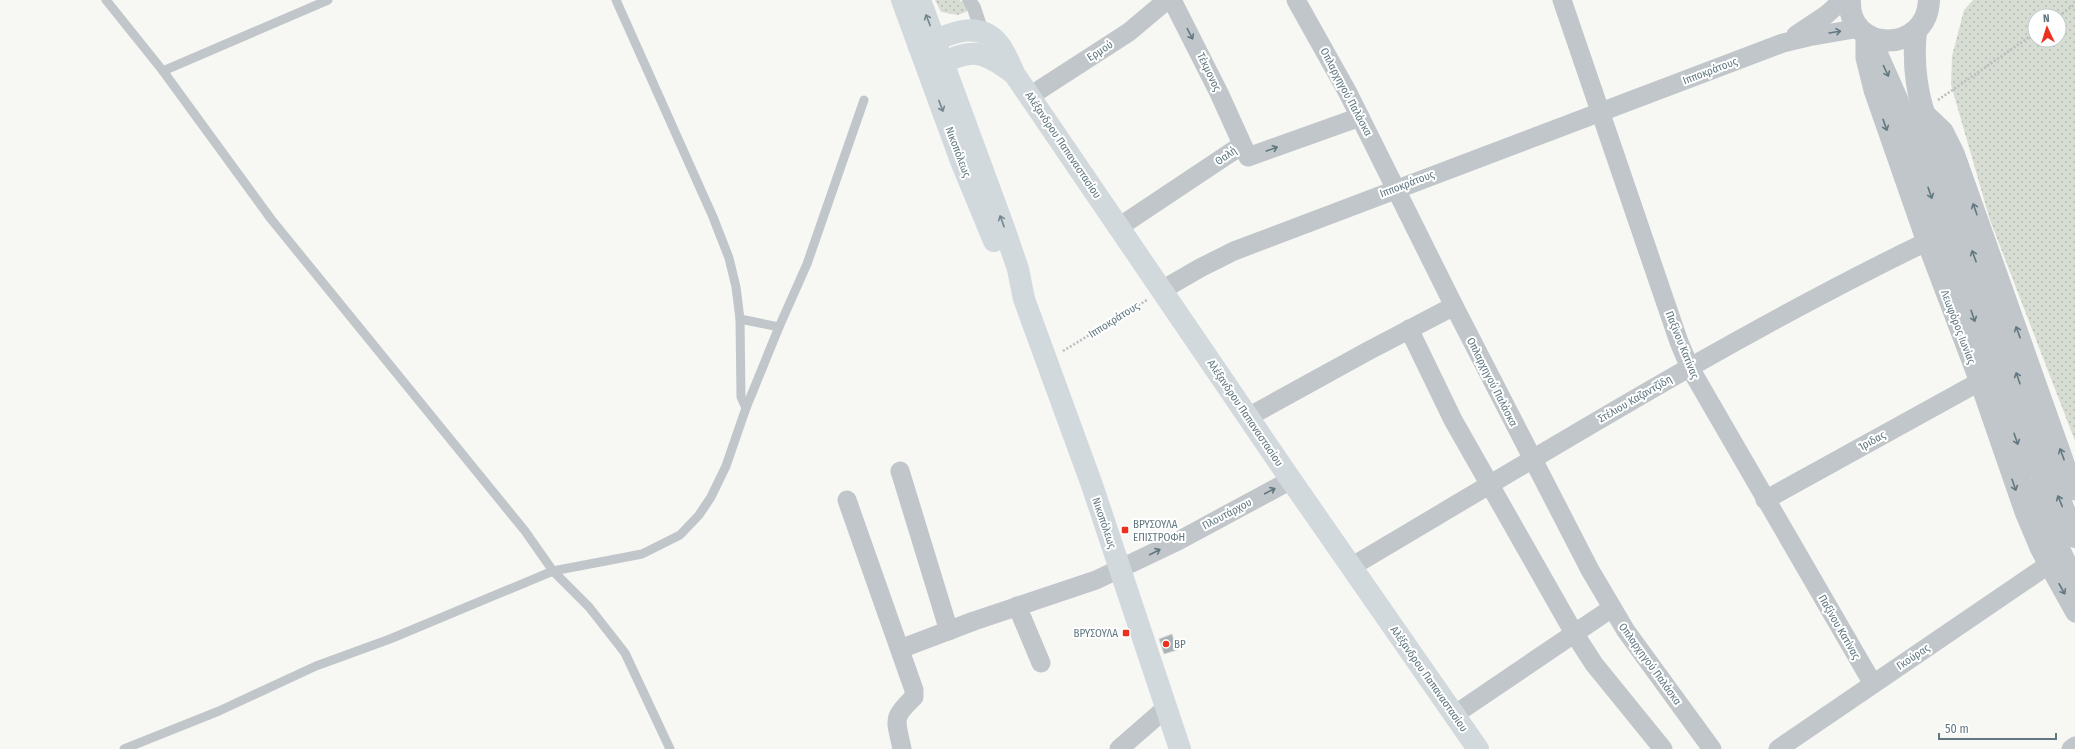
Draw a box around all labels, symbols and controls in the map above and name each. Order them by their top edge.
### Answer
north arrow [2027,8,2067,48]
text: N [2043,12,2050,25]
one-way arrow [923,15,931,27]
one-way arrow [1187,28,1194,40]
one-way arrow [1828,28,1841,36]
street label: Ερμού [1085,38,1115,64]
street label: Οπλαρχηγού Παλάσκα [1317,46,1375,138]
street label: Τέκμονος [1194,51,1224,94]
street label: Ιπποκράτους [1681,55,1739,87]
one-way arrow [1883,65,1890,77]
street label: Αλέξανδρου Παπαναστασίου [1022,89,1104,201]
one-way arrow [937,99,945,111]
one-way arrow [1882,118,1889,131]
street label: Νικοπόλεως [942,125,974,180]
street label: Θαλή [1213,144,1239,168]
one-way arrow [1265,144,1277,152]
street label: Ιπποκράτους [1378,168,1436,200]
one-way arrow [1927,187,1935,199]
one-way arrow [1971,203,1978,216]
one-way arrow [997,216,1005,228]
one-way arrow [1969,250,1977,262]
street label: Λεωφόρος Ιωνίας [1938,288,1978,366]
street label: Ιπποκράτους [1086,299,1142,341]
street label: Παξίνου Κατίνας [1662,309,1702,381]
one-way arrow [1970,310,1978,322]
one-way arrow [2014,326,2021,339]
street label: Οπλαρχηγού Παλάσκα [1464,335,1520,429]
street label: Αλέξανδρου Παπαναστασίου [1204,357,1286,469]
one-way arrow [2013,372,2021,384]
street label: Στέλιου Καζαντζίδη [1596,373,1674,425]
street label: Ίριδας [1856,428,1888,454]
one-way arrow [2013,432,2021,444]
one-way arrow [2057,449,2065,461]
one-way arrow [2011,478,2018,491]
one-way arrow [1264,487,1276,494]
one-way arrow [2056,495,2064,507]
street label: Νικοπόλεως [1089,496,1119,551]
street label: Πλουτάρχου [1200,496,1254,532]
place label: ΒΡΥΣΟΥΛΑ ΕΠΙΣΤΡΟΦΗ [1133,518,1185,544]
marker: ΒΡΥΣΟΥΛΑ ΕΠΙΣΤΡΟΦΗ [1120,525,1130,535]
one-way arrow [1149,548,1161,555]
one-way arrow [2058,583,2066,595]
street label: Παξίνου Κατίνας [1815,593,1863,662]
street label: Οπλαρχηγού Παλάσκα [1616,621,1684,708]
street label: Αλέξανδρου Παπαναστασίου [1388,624,1470,734]
place label: ΒΡΥΣΟΥΛΑ [1073,627,1118,640]
marker: ΒΡΥΣΟΥΛΑ [1121,628,1131,638]
place label: BP [1174,638,1186,651]
marker: BP [1161,639,1171,649]
street label: Γκούρας [1894,641,1932,673]
scale bar [1939,715,2056,741]
text: 50 m [1945,722,1969,736]

